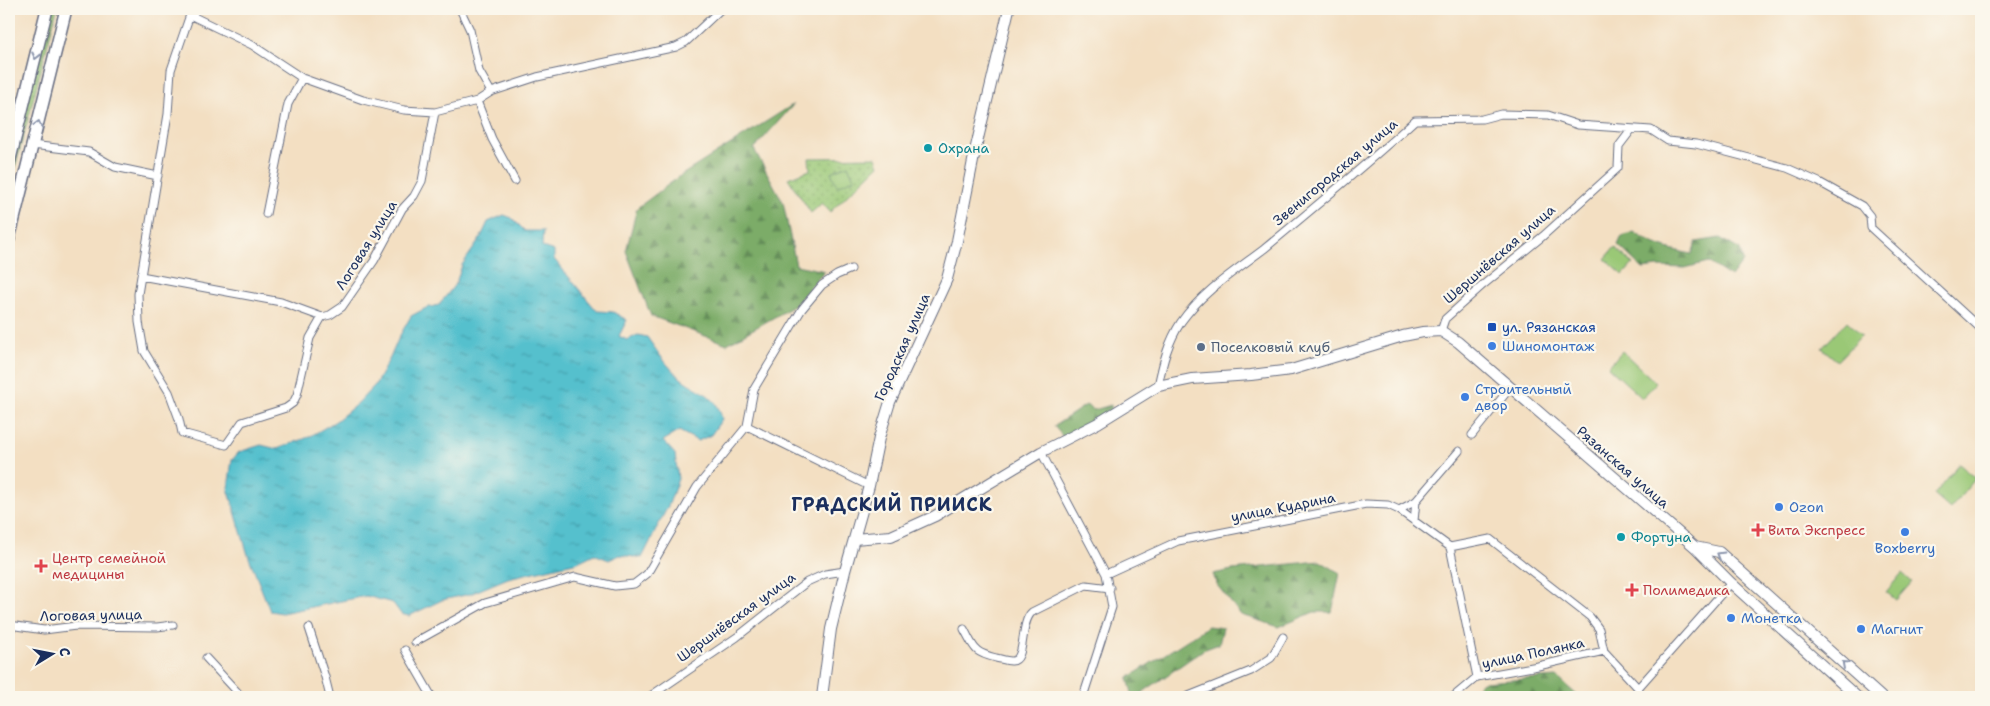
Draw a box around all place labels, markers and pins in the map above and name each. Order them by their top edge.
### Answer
place label: Охрана [938,139,989,157]
marker: Охрана [922,142,934,154]
place label: ул. Рязанская [1502,318,1596,336]
marker: ул. Рязанская [1486,321,1498,333]
place label: Шиномонтаж [1502,337,1595,355]
place label: Поселковый клуб [1211,338,1330,356]
marker: Шиномонтаж [1486,340,1498,352]
marker: Поселковый клуб [1195,341,1207,353]
place label: Строительный двор [1475,380,1572,414]
marker: Строительный двор [1459,391,1471,403]
place label: Ozon [1789,498,1824,516]
marker: Ozon [1773,501,1785,513]
place label: Вита Экспресс [1768,521,1865,539]
marker: Вита Экспресс [1752,524,1764,536]
marker: Boxberry [1899,526,1911,538]
place label: Фортуна [1631,528,1692,546]
marker: Фортуна [1615,531,1627,543]
place label: Boxberry [1875,539,1935,557]
place label: Центр семейной медицины [52,549,166,583]
marker: Центр семейной медицины [34,559,48,573]
place label: Полимедика [1643,581,1730,599]
marker: Полимедика [1625,583,1639,597]
place label: Монетка [1741,609,1802,627]
marker: Монетка [1725,612,1737,624]
place label: Магнит [1871,620,1924,638]
marker: Магнит [1855,623,1867,635]

